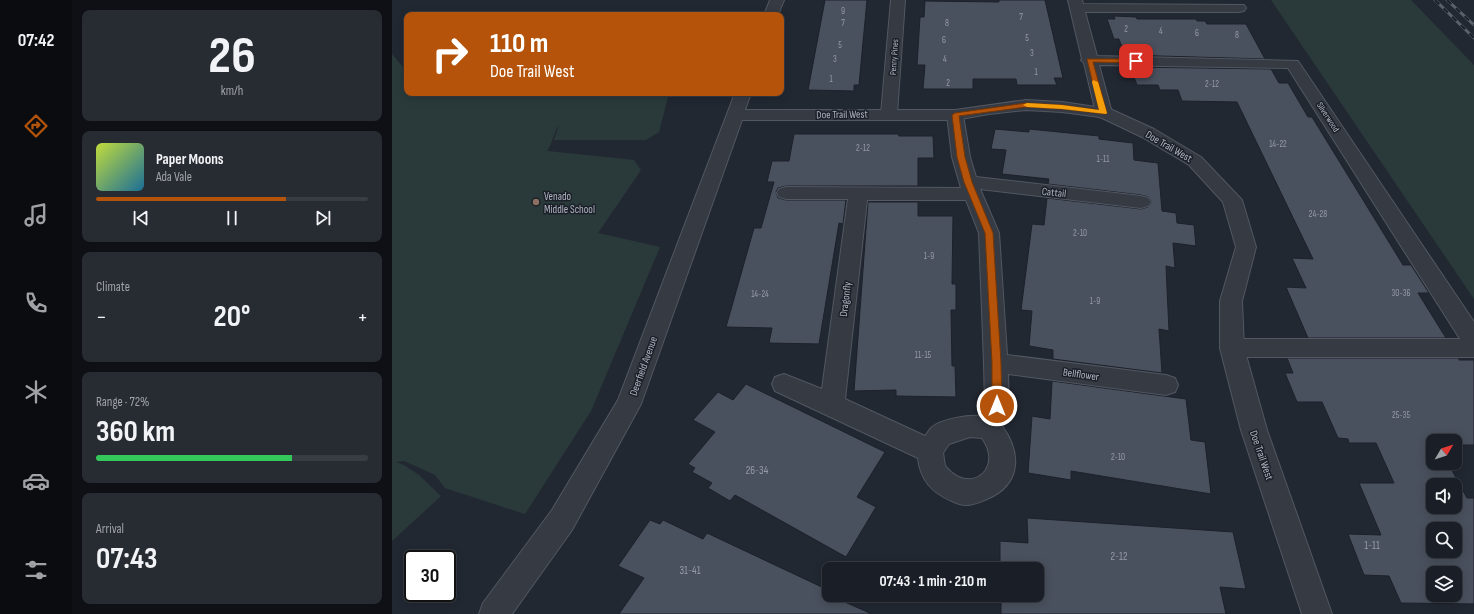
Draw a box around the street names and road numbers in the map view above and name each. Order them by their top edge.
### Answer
street label: Penny Pines [888,39,901,75]
street label: Silverwood [1314,100,1341,134]
street label: Doe Trail West [816,108,869,121]
street label: Doe Trail West [1143,128,1195,165]
street label: Cattail [1041,185,1067,200]
street label: Dragonfly [837,280,854,317]
street label: Deerfield Avenue [627,335,660,398]
street label: Bellflower [1062,366,1100,383]
street label: Doe Trail West [1247,429,1276,482]

